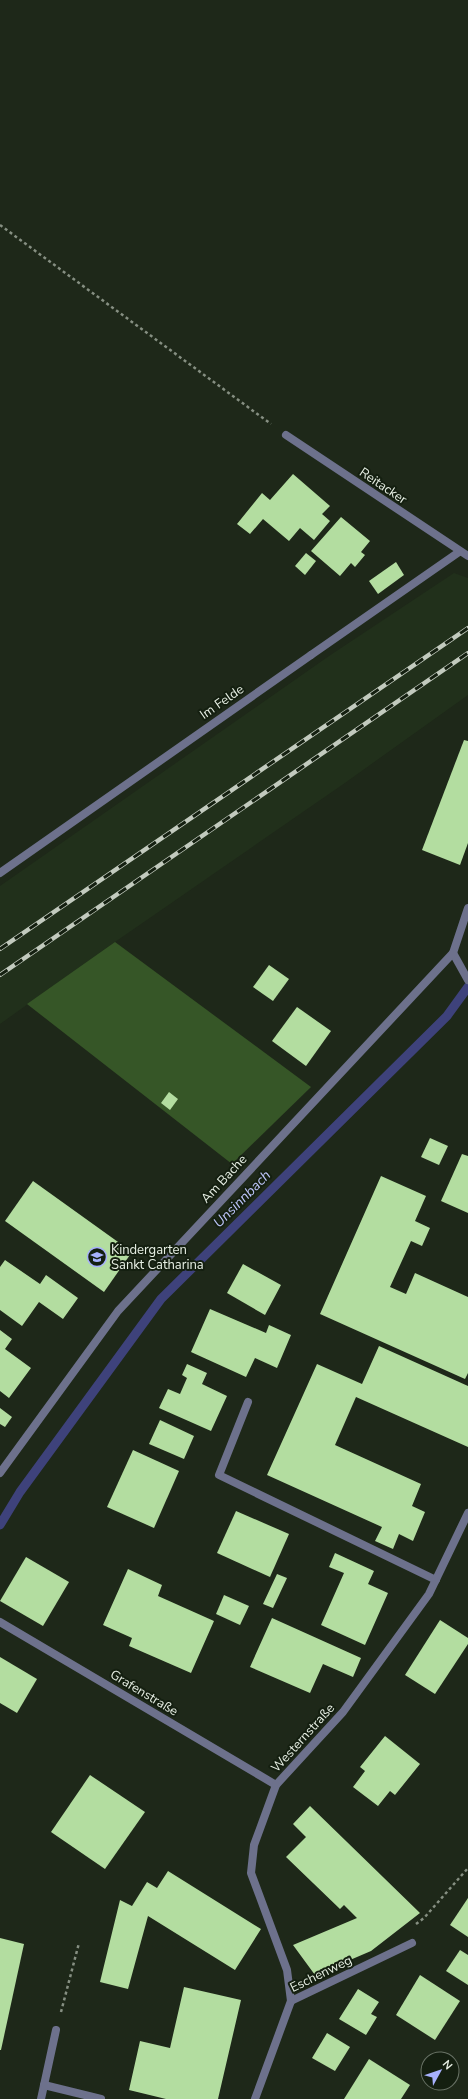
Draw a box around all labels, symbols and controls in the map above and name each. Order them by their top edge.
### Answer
street label: Reitacker [356,463,411,509]
street label: Im Felde [196,680,248,724]
street label: Am Bache [197,1151,251,1207]
water label: Unsinnbach [209,1166,275,1232]
place label: Kindergarten Sankt Catharina [111,1241,204,1274]
school or university icon: Kindergarten Sankt Catharina [86,1246,108,1268]
street label: Grafenstraße [107,1666,181,1720]
street label: Westernstraße [267,1700,339,1776]
street label: Eschenweg [287,1951,355,1997]
north arrow [420,2051,460,2091]
text: N [439,2057,456,2073]

